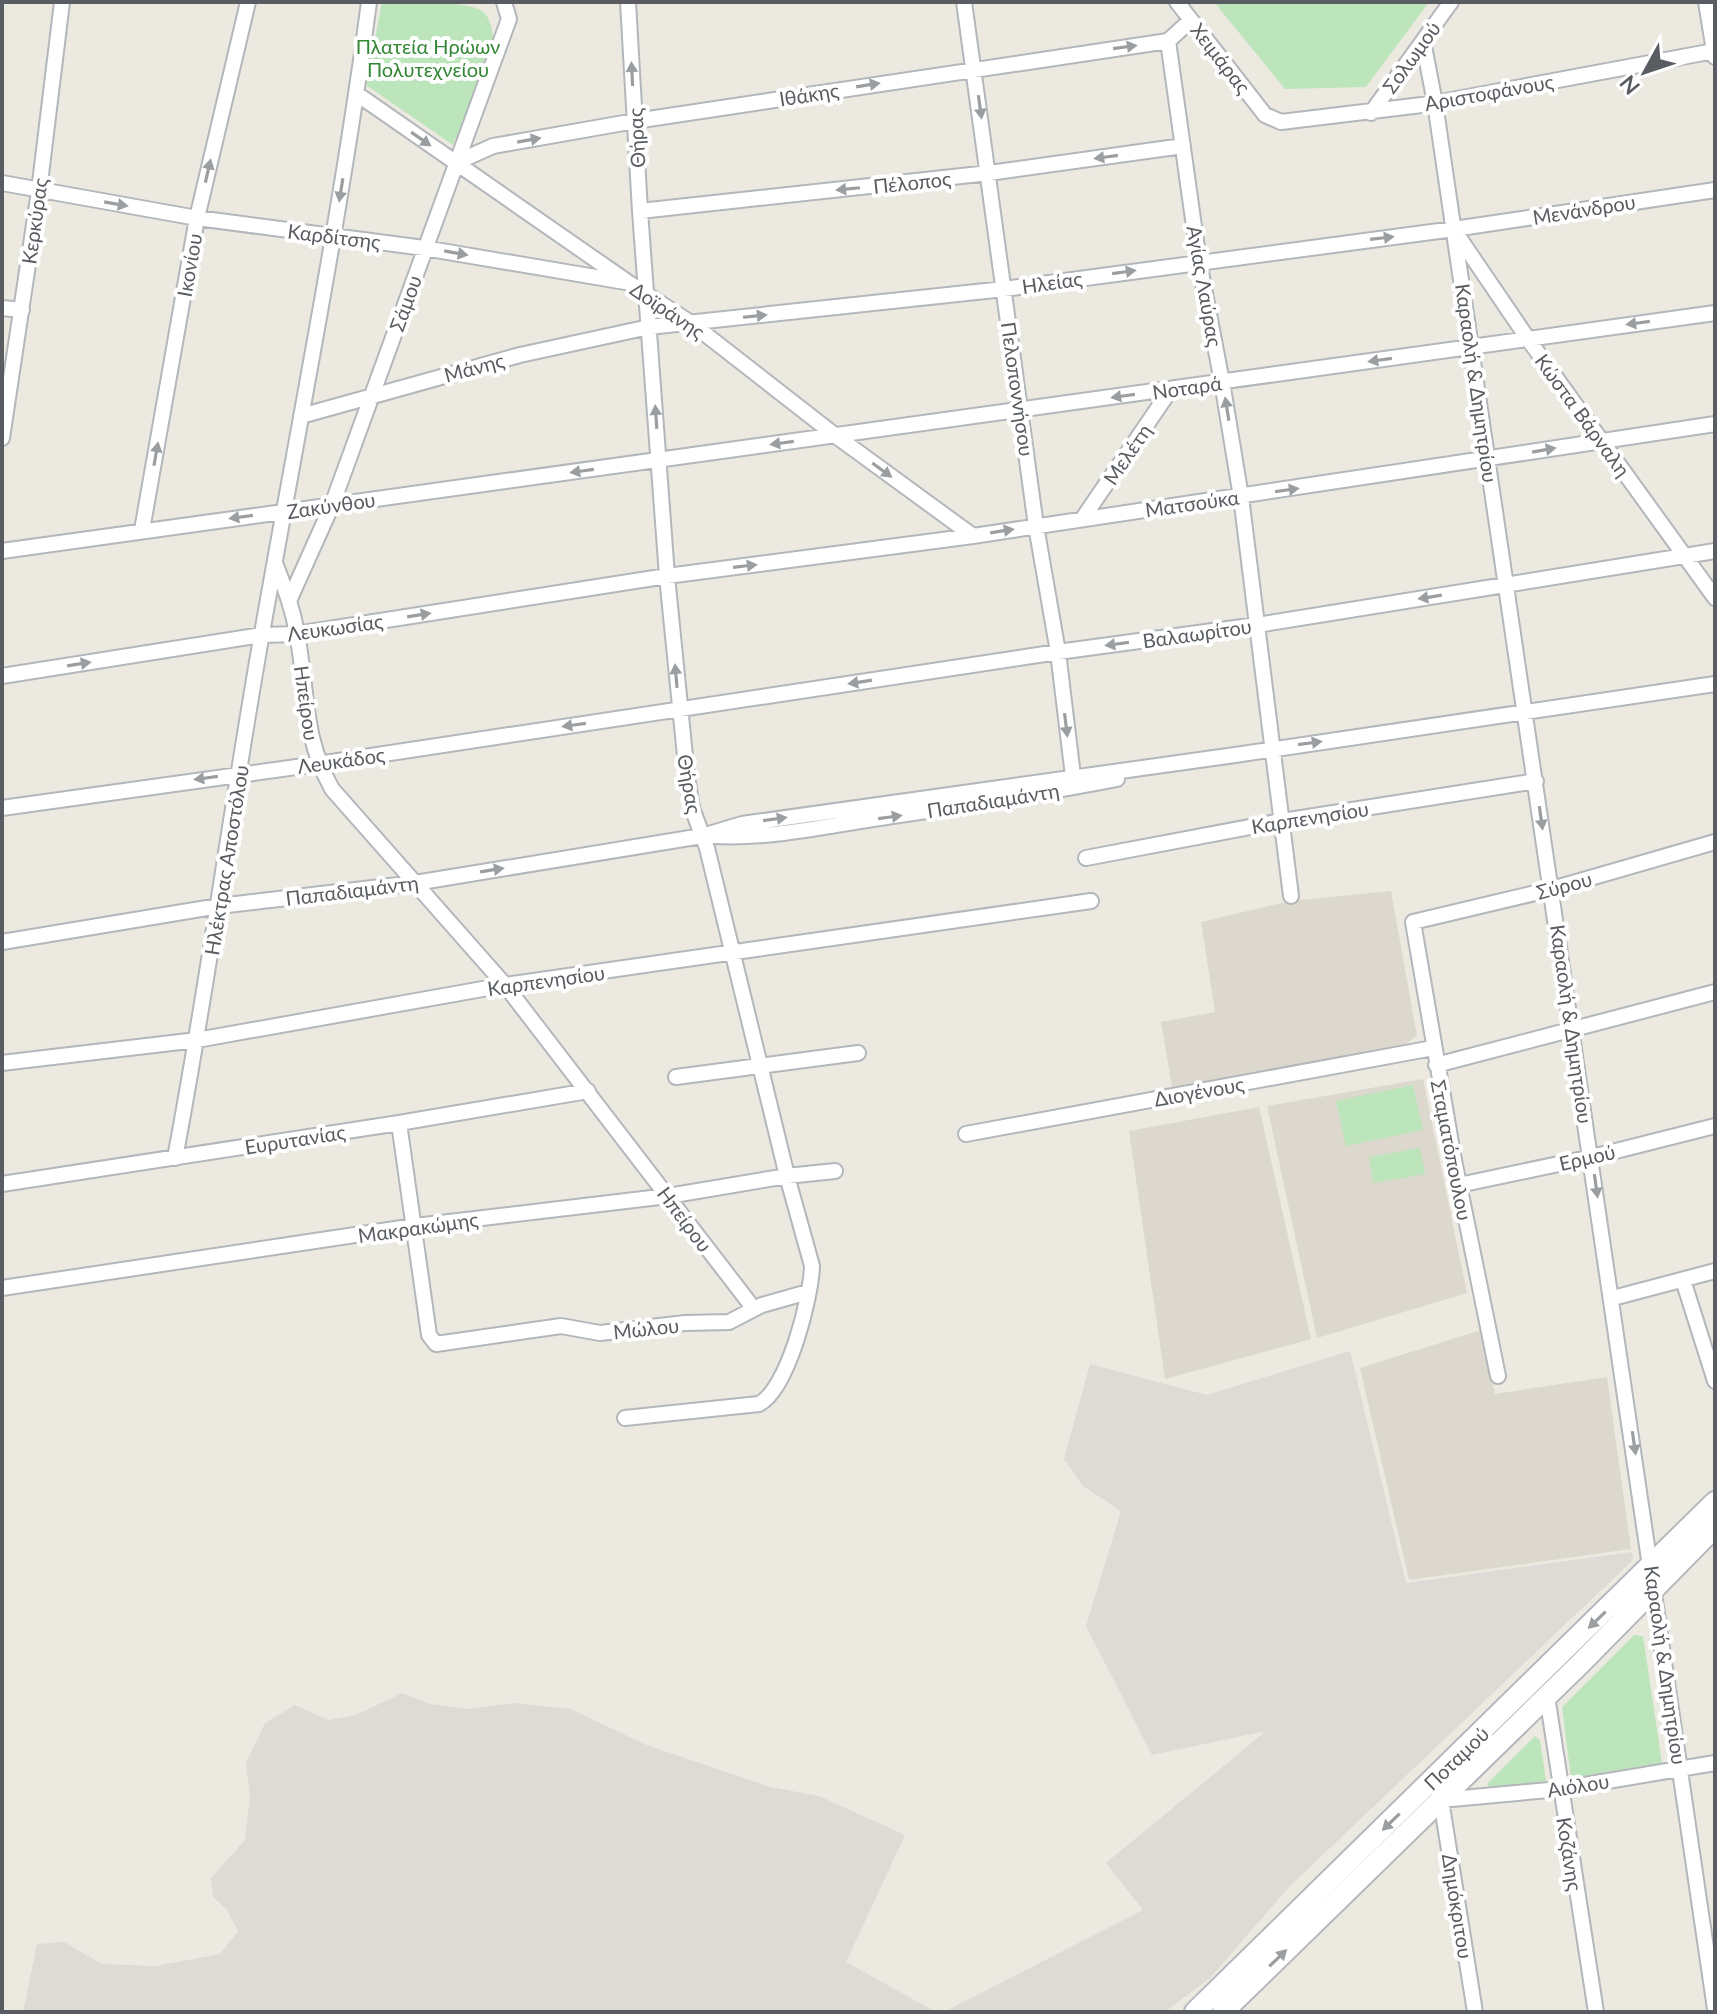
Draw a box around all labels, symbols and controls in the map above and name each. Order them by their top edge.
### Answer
street label: Σολωμού [1377,16,1445,98]
street label: Χειμάρας [1186,18,1256,98]
north arrow [1605,32,1685,112]
park label: Πλατεία Ηρώων Πολυτεχνείου [356,34,500,81]
one-way arrow [1113,40,1138,53]
one-way arrow [625,61,638,86]
street label: Αριστοφάνους [1423,69,1555,115]
text: N [1614,70,1645,100]
street label: Ιθάκης [777,77,841,111]
one-way arrow [856,78,881,91]
one-way arrow [973,95,986,120]
street label: Θήρας [622,107,650,169]
one-way arrow [410,131,431,146]
one-way arrow [516,133,541,145]
one-way arrow [1093,151,1118,164]
one-way arrow [202,158,215,183]
street label: Πέλοπος [872,166,952,198]
street label: Κερκύρας [16,176,52,266]
one-way arrow [335,178,347,203]
one-way arrow [835,182,860,195]
street label: Μενάνδρου [1531,189,1637,229]
one-way arrow [104,199,129,211]
street label: Καρδίτσης [286,218,382,254]
street label: Αγίας Λαύρας [1183,224,1227,348]
street label: Ικονίου [172,231,206,299]
one-way arrow [1370,231,1395,244]
one-way arrow [444,248,469,260]
one-way arrow [1112,265,1137,278]
street label: Ηλείας [1020,266,1084,298]
street label: Σάμου [384,272,426,334]
street label: Δοϊράνης [626,277,710,343]
street label: Καραολή & Δημητρίου [1451,282,1503,484]
one-way arrow [743,310,768,323]
one-way arrow [1625,317,1650,330]
street label: Πελοποννήσου [997,320,1039,458]
street label: Μάνης [441,347,507,387]
street label: Κώστα Βάρναλη [1530,349,1636,481]
one-way arrow [1367,353,1392,366]
street label: Νοταρά [1151,370,1223,404]
one-way arrow [1110,390,1135,403]
one-way arrow [1220,397,1233,422]
one-way arrow [649,404,662,429]
street label: Μελέτη [1098,419,1156,489]
one-way arrow [769,437,794,450]
one-way arrow [150,441,162,466]
one-way arrow [1532,444,1557,456]
one-way arrow [872,461,892,477]
one-way arrow [569,465,594,478]
one-way arrow [1275,483,1300,496]
street label: Ματσούκα [1143,485,1241,521]
street label: Ζακύνθου [285,487,377,523]
one-way arrow [228,511,253,524]
one-way arrow [990,525,1015,537]
one-way arrow [732,559,757,572]
one-way arrow [1417,592,1442,604]
street label: Λευκωσίας [285,608,385,646]
one-way arrow [407,608,432,621]
street label: Βαλαωρίτου [1141,613,1253,653]
one-way arrow [1105,638,1130,651]
one-way arrow [67,657,92,670]
one-way arrow [669,663,682,688]
street label: Ηπείρου [290,664,324,742]
one-way arrow [847,676,872,689]
one-way arrow [1060,713,1073,738]
one-way arrow [561,720,586,732]
one-way arrow [1298,736,1323,749]
street label: Λeυκάδος [296,742,386,778]
street label: Θήρας [673,752,707,816]
street label: Ηλέκτρας Αποστόλου [199,763,253,957]
one-way arrow [193,772,218,785]
street label: Παπαδιαμάντη [925,778,1061,822]
street label: Καρπενησίου [1250,796,1370,838]
one-way arrow [1535,806,1548,831]
one-way arrow [878,810,903,822]
one-way arrow [763,812,788,825]
one-way arrow [480,864,505,876]
street label: Σύρου [1534,866,1594,904]
street label: Παπαδιαμάντη [284,870,420,910]
street label: Καραολή & Δημητρίου [1546,923,1598,1125]
street label: Καρπενησίου [486,960,606,1000]
street label: Διογένους [1152,1071,1246,1111]
street label: Σταματόπουλου [1427,1078,1477,1222]
street label: Ευρυτανίας [243,1119,347,1159]
street label: Ερμού [1557,1139,1617,1175]
one-way arrow [1590,1174,1603,1199]
street label: Ηπείρου [653,1182,717,1256]
street label: Μακρακώμης [356,1207,480,1247]
street label: Μώλου [612,1313,680,1343]
one-way arrow [1628,1431,1641,1456]
street label: Καραολή & Δημητρίου [1640,1564,1692,1766]
one-way arrow [1588,1611,1607,1629]
street label: Ποταμού [1419,1721,1493,1795]
street label: Αιόλου [1545,1768,1611,1802]
one-way arrow [1382,1812,1401,1830]
street label: Κοζάνης [1552,1815,1588,1893]
street label: Δημόκριτου [1438,1852,1478,1960]
one-way arrow [1268,1949,1287,1967]

